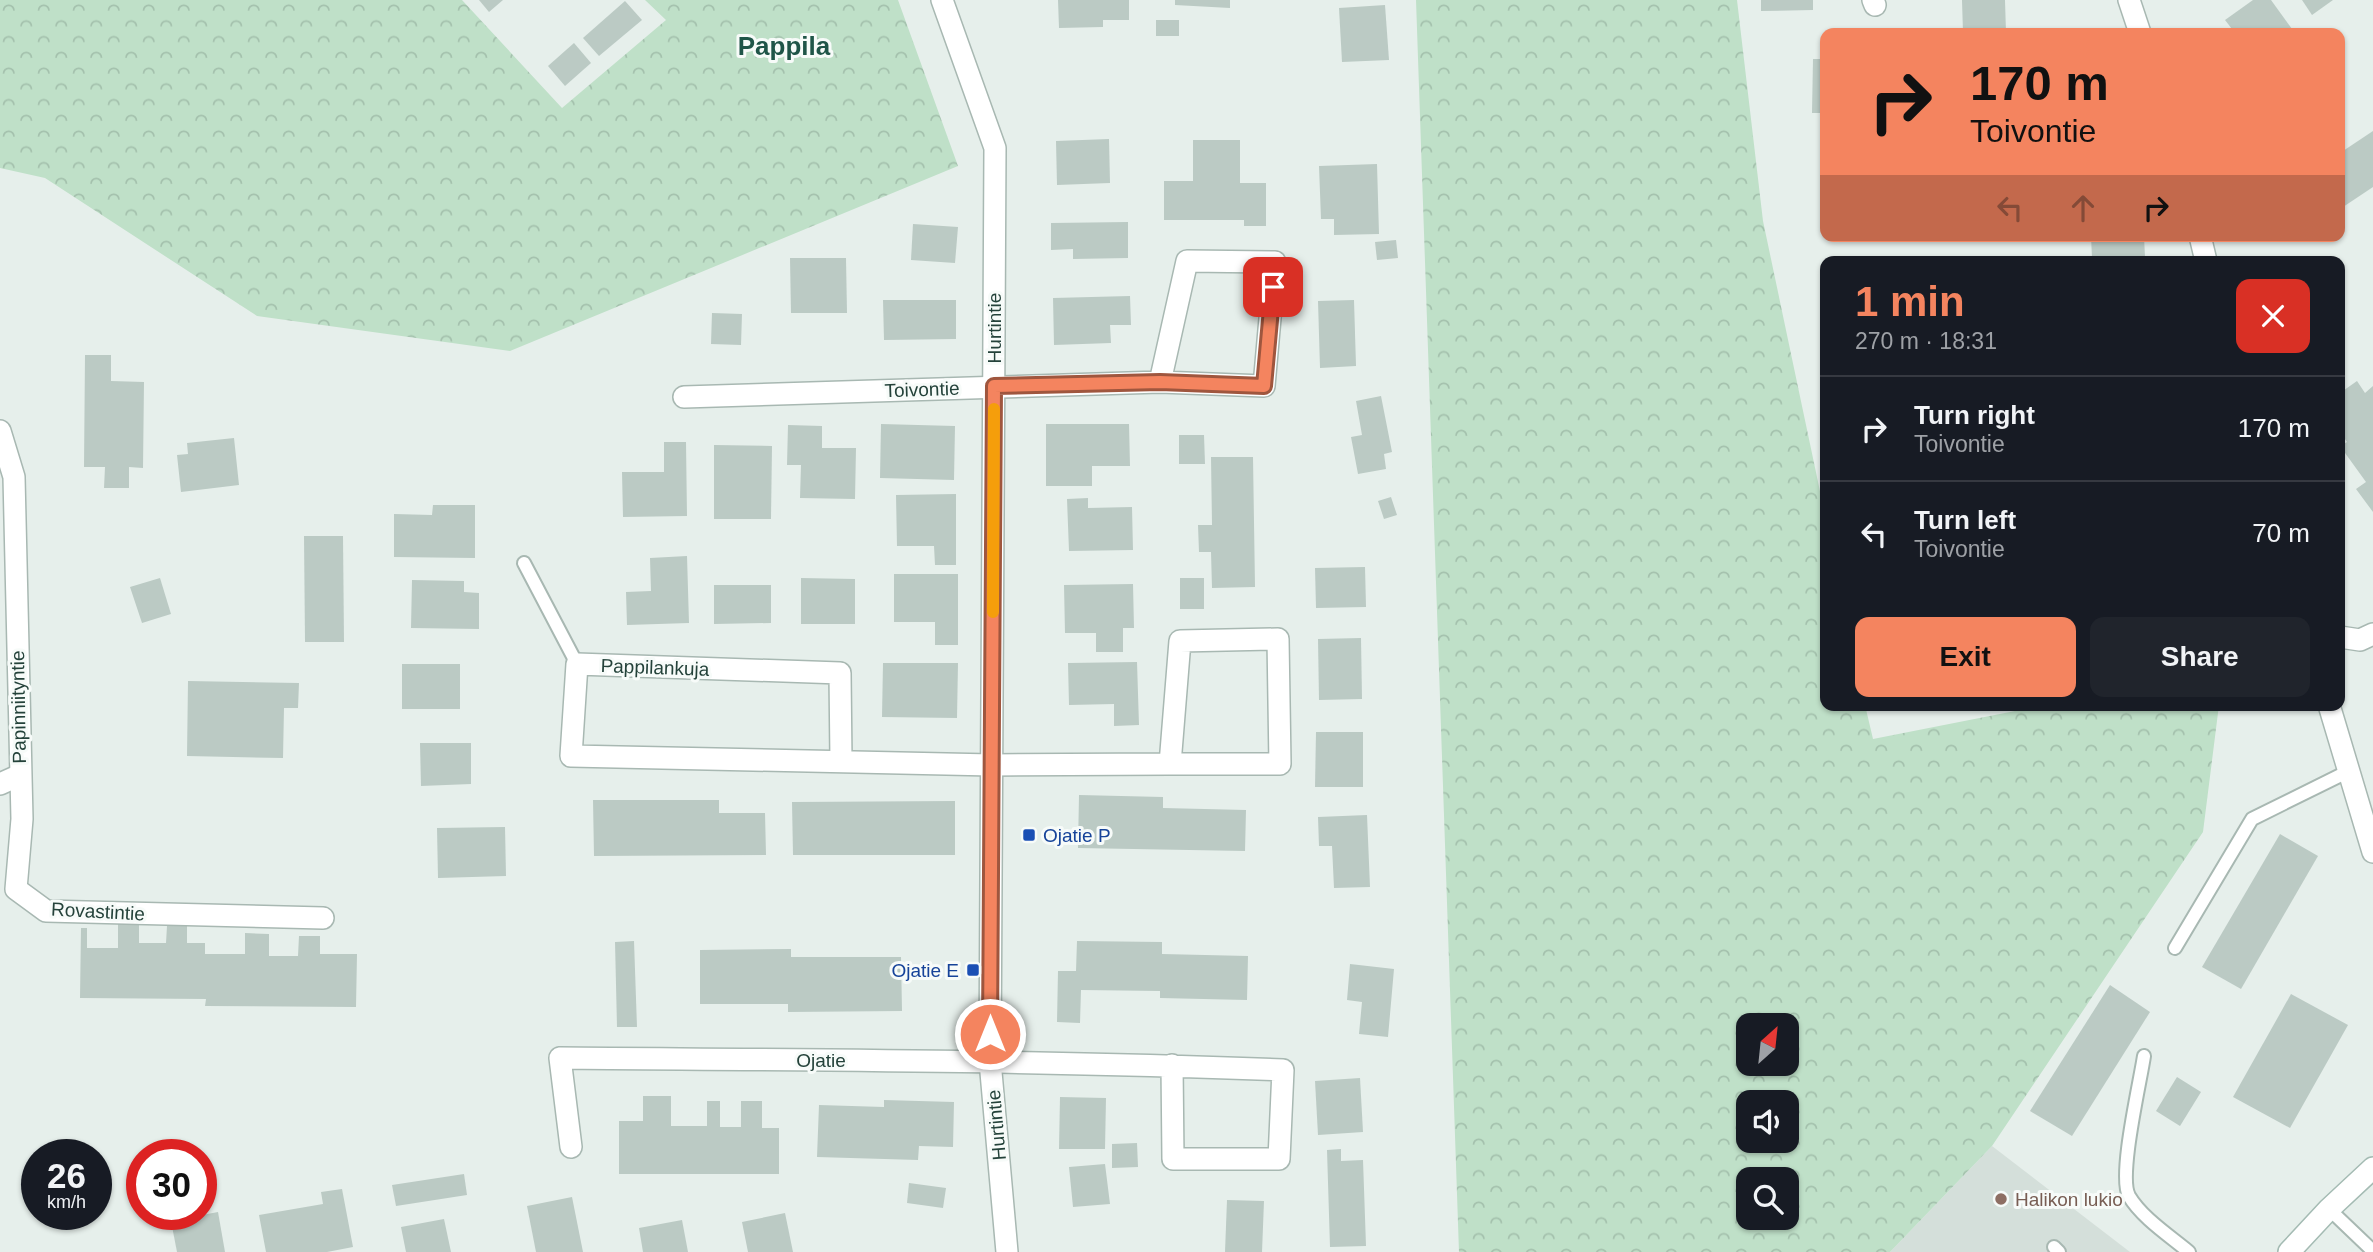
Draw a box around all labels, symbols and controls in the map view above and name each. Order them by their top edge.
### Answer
district label: Pappila [738,31,831,61]
icon: right [1855,56,1946,147]
text: 170 m [1970,56,2109,110]
text: Toivontie [1970,113,2096,149]
icon: left [1991,189,2029,227]
icon: ahead [2064,189,2102,227]
icon: right [2137,189,2175,227]
pin [1243,257,1303,317]
icon: arrive [1254,268,1292,306]
text: 1 min [1855,278,1965,325]
button: close [2236,279,2310,353]
street label: Hurtintie [984,293,1005,363]
text: 270 m · 18:31 [1855,328,1997,354]
street label: Toivontie [884,378,960,401]
text: Turn right [1914,400,2035,430]
icon: right [1855,410,1893,448]
text: 170 m [2238,413,2310,443]
text: Toivontie [1914,431,2005,457]
text: Turn left [1914,505,2016,535]
icon: left [1855,515,1893,553]
text: 70 m [2252,518,2310,548]
text: Toivontie [1914,536,2005,562]
button: Exit [1855,617,2076,697]
button: Share [2090,617,2310,697]
street label: Papinniityntie [7,650,30,764]
street label: Pappilankuja [600,655,710,680]
place label: Ojatie P [1043,825,1111,846]
marker: Ojatie P [1021,827,1037,843]
street label: Rovastintie [50,899,145,924]
place label: Ojatie E [891,960,959,981]
marker: Ojatie E [965,962,981,978]
position arrow [953,997,1027,1071]
north arrow [1736,1013,1799,1076]
map controls [1736,1013,1799,1230]
street label: Ojatie [796,1050,846,1071]
street label: Hurtintie [983,1089,1010,1161]
button: sound [1736,1090,1799,1153]
speed limit sign: 30 [126,1139,217,1230]
text: 26 [47,1156,86,1195]
button: search [1736,1167,1799,1230]
place label: Halikon lukio [2015,1189,2123,1210]
marker: Halikon lukio [1993,1191,2009,1207]
text: km/h [47,1192,86,1212]

